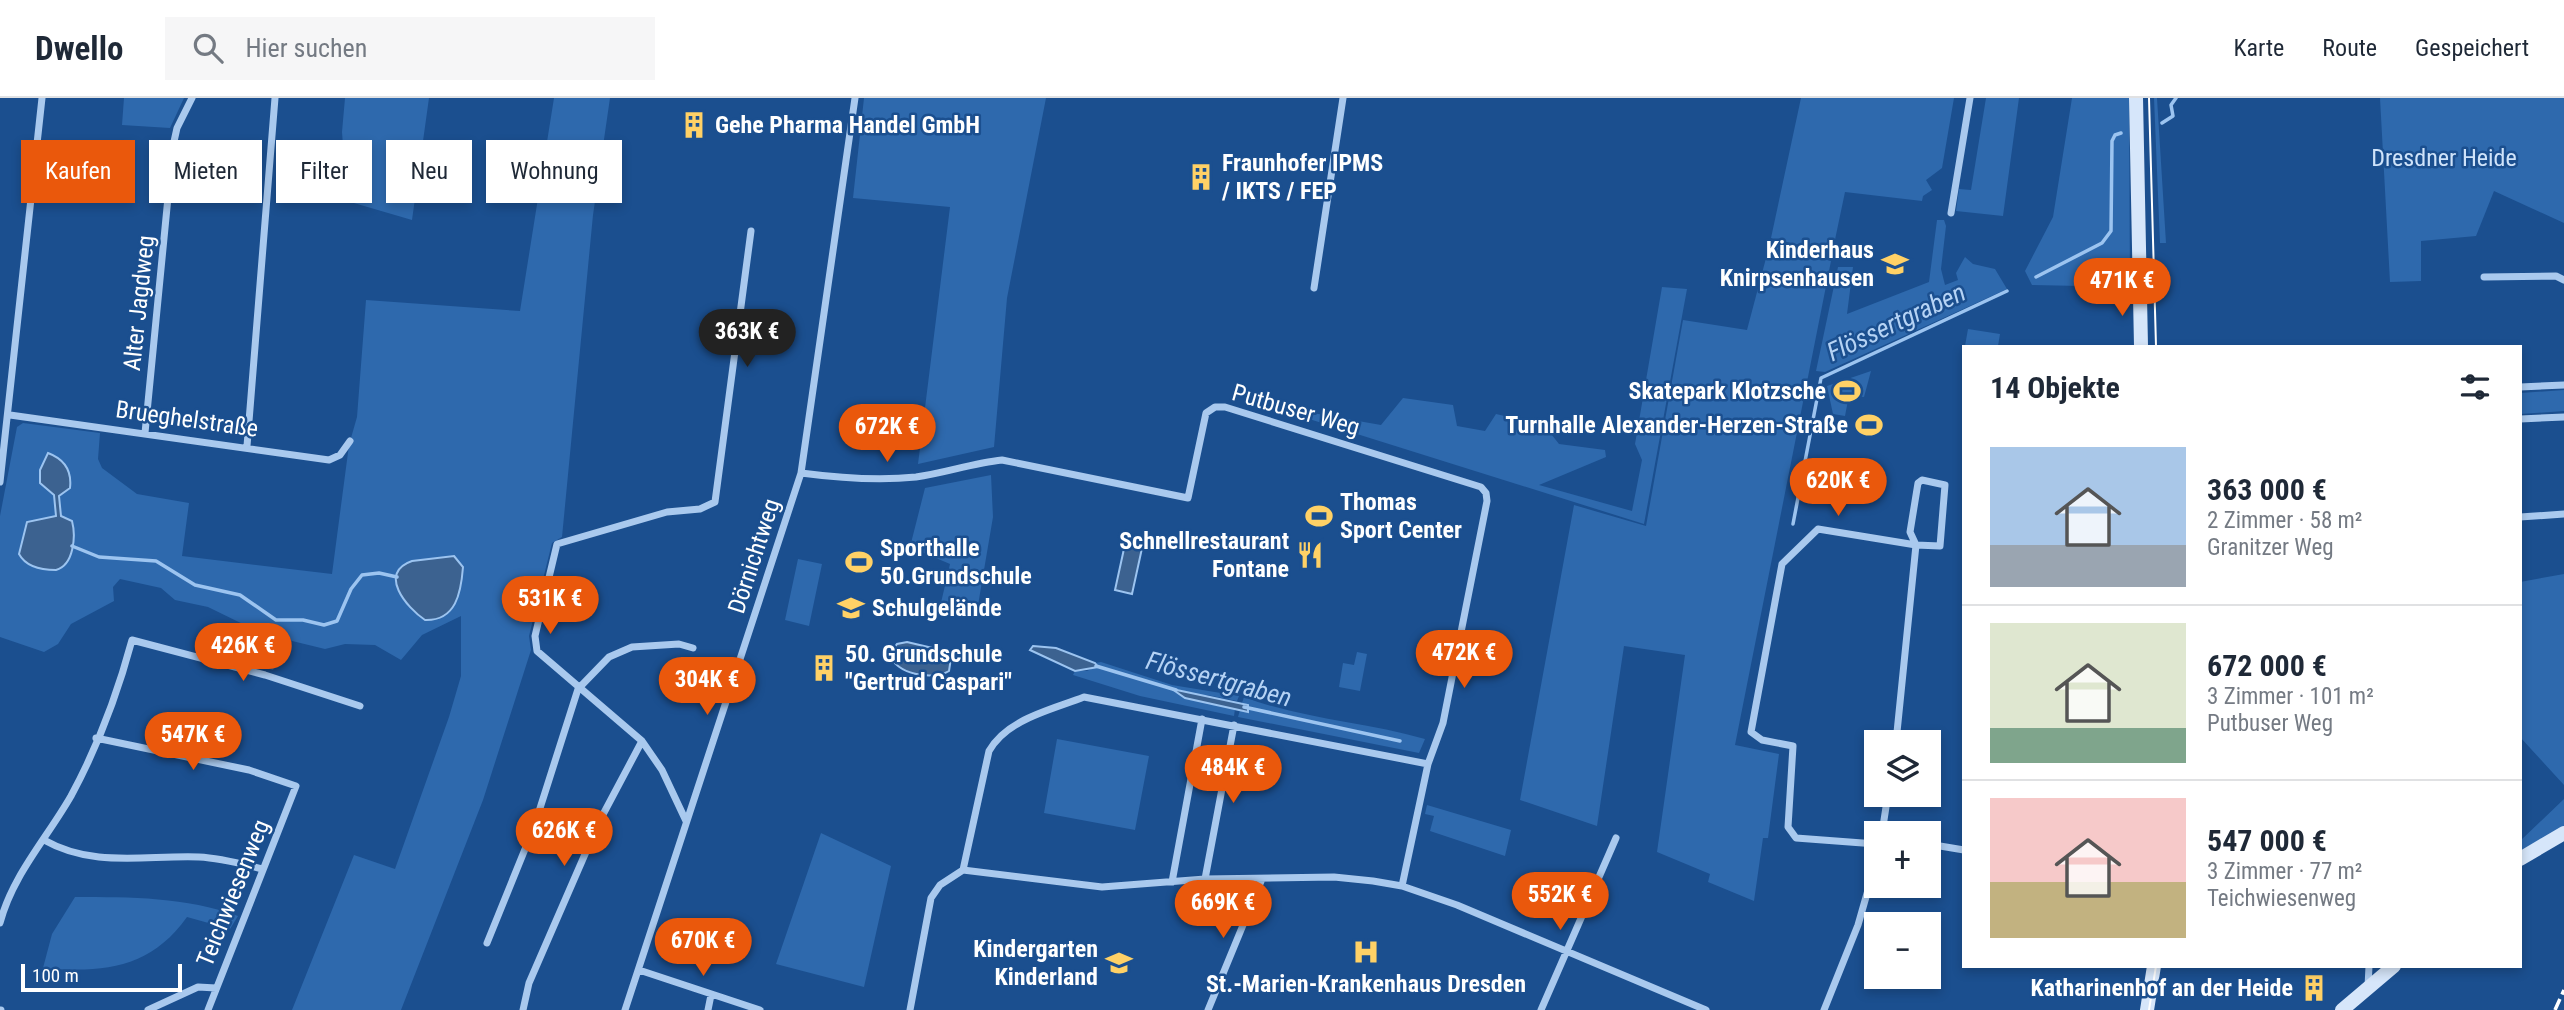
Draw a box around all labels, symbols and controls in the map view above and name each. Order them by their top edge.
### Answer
search box [165,17,655,80]
text: Dwello [35,29,123,68]
icon: search [189,29,227,67]
text: Hier suchen [245,33,367,63]
text: Karte [2234,34,2284,62]
text: Route [2322,34,2377,62]
text: Gespeichert [2415,34,2529,62]
building icon: Gehe Pharma Handel GmbH [679,110,709,140]
place label: Gehe Pharma Handel GmbH [715,111,980,139]
chip: Kaufen [21,140,135,203]
chip: Mieten [149,140,262,203]
chip: Filter [276,140,372,203]
chip: Neu [386,140,472,203]
chip: Wohnung [486,140,622,203]
park label: Dresdner Heide [2371,144,2517,172]
place label: Fraunhofer IPMS / IKTS / FEP [1221,149,1383,205]
building icon: Fraunhofer IPMS / IKTS / FEP [1186,162,1216,192]
street label: Alter Jagdweg [118,234,160,372]
place label: Kinderhaus Knirpsenhausen [1720,236,1874,292]
school or university icon: Kinderhaus Knirpsenhausen [1880,249,1910,279]
pin: 471K € [2065,258,2179,318]
text: 471K € [2090,267,2154,294]
water label: Flössertgraben [1822,277,1970,367]
pin: 363K € [690,310,804,369]
text: 363K € [715,318,779,345]
icon: filters [2456,368,2494,406]
text: 14 Objekte [1990,370,2120,405]
sports icon: Skatepark Klotzsche [1832,376,1862,406]
place label: Skatepark Klotzsche [1629,377,1826,405]
street label: Putbuser Weg [1229,378,1363,442]
street label: Brueghelstraße [114,395,260,443]
pin: 672K € [830,404,944,464]
sports icon: Turnhalle Alexander-Herzen-Straße [1854,410,1884,440]
place label: Turnhalle Alexander-Herzen-Straße [1505,411,1848,439]
text: 672K € [855,413,919,440]
pin: 620K € [1781,458,1895,518]
text: 620K € [1806,467,1870,494]
text: 363 000 € [2207,472,2327,507]
icon: home [2046,475,2130,559]
place label: Thomas Sport Center [1340,488,1462,544]
street label: Dörnichtweg [722,495,786,617]
sports icon: Thomas Sport Center [1304,501,1334,531]
text: 2 Zimmer · 58 m² [2207,507,2362,534]
place label: Schnellrestaurant Fontane [1119,527,1289,583]
place label: Sporthalle 50.Grundschule [880,534,1032,590]
text: Granitzer Weg [2207,534,2334,561]
restaurant icon: Schnellrestaurant Fontane [1295,540,1325,570]
sports icon: Sporthalle 50.Grundschule [844,547,874,577]
pin: 531K € [493,576,607,636]
text: 531K € [518,585,582,612]
school or university icon: Schulgelände [836,593,866,623]
place label: Schulgelände [872,594,1002,622]
pin: 426K € [186,624,300,683]
pin: 472K € [1407,630,1521,690]
text: 426K € [211,632,275,659]
text: 472K € [1432,639,1496,666]
place label: 50. Grundschule "Gertrud Caspari" [845,640,1012,696]
water label: Flössertgraben [1143,645,1295,713]
text: 672 000 € [2207,648,2327,683]
icon: home [2046,651,2130,735]
building icon: 50. Grundschule "Gertrud Caspari" [809,653,839,683]
pin: 304K € [650,658,764,717]
text: 304K € [675,666,739,693]
text: 3 Zimmer · 101 m² [2207,683,2374,710]
text: Putbuser Weg [2207,710,2333,737]
pin: 547K € [136,712,250,772]
text: 547K € [161,721,225,748]
map controls [1864,730,1941,989]
button: layers [1864,730,1941,807]
pin: 484K € [1176,746,1290,805]
text: 484K € [1201,754,1265,781]
pin: 626K € [507,808,621,868]
street label: Teichwiesenweg [191,816,275,970]
text: 626K € [532,817,596,844]
button: + [1864,821,1941,898]
text: 547 000 € [2207,823,2327,858]
icon: home [2046,826,2130,910]
text: 3 Zimmer · 77 m² [2207,858,2362,885]
pin: 552K € [1503,872,1617,932]
pin: 669K € [1166,880,1280,940]
text: 552K € [1528,881,1592,908]
text: Teichwiesenweg [2207,885,2356,912]
text: 669K € [1191,889,1255,916]
button: − [1864,912,1941,989]
pin: 670K € [646,918,760,978]
text: 670K € [671,927,735,954]
place label: Kindergarten Kinderland [973,935,1098,991]
hospital icon: St.-Marien-Krankenhaus Dresden [1351,937,1381,967]
school or university icon: Kindergarten Kinderland [1104,948,1134,978]
scale bar [21,961,182,993]
text: 100 m [32,964,79,987]
place label: St.-Marien-Krankenhaus Dresden [1206,970,1526,998]
building icon: Katharinenhof an der Heide [2299,973,2329,1003]
place label: Katharinenhof an der Heide [2031,974,2293,1002]

